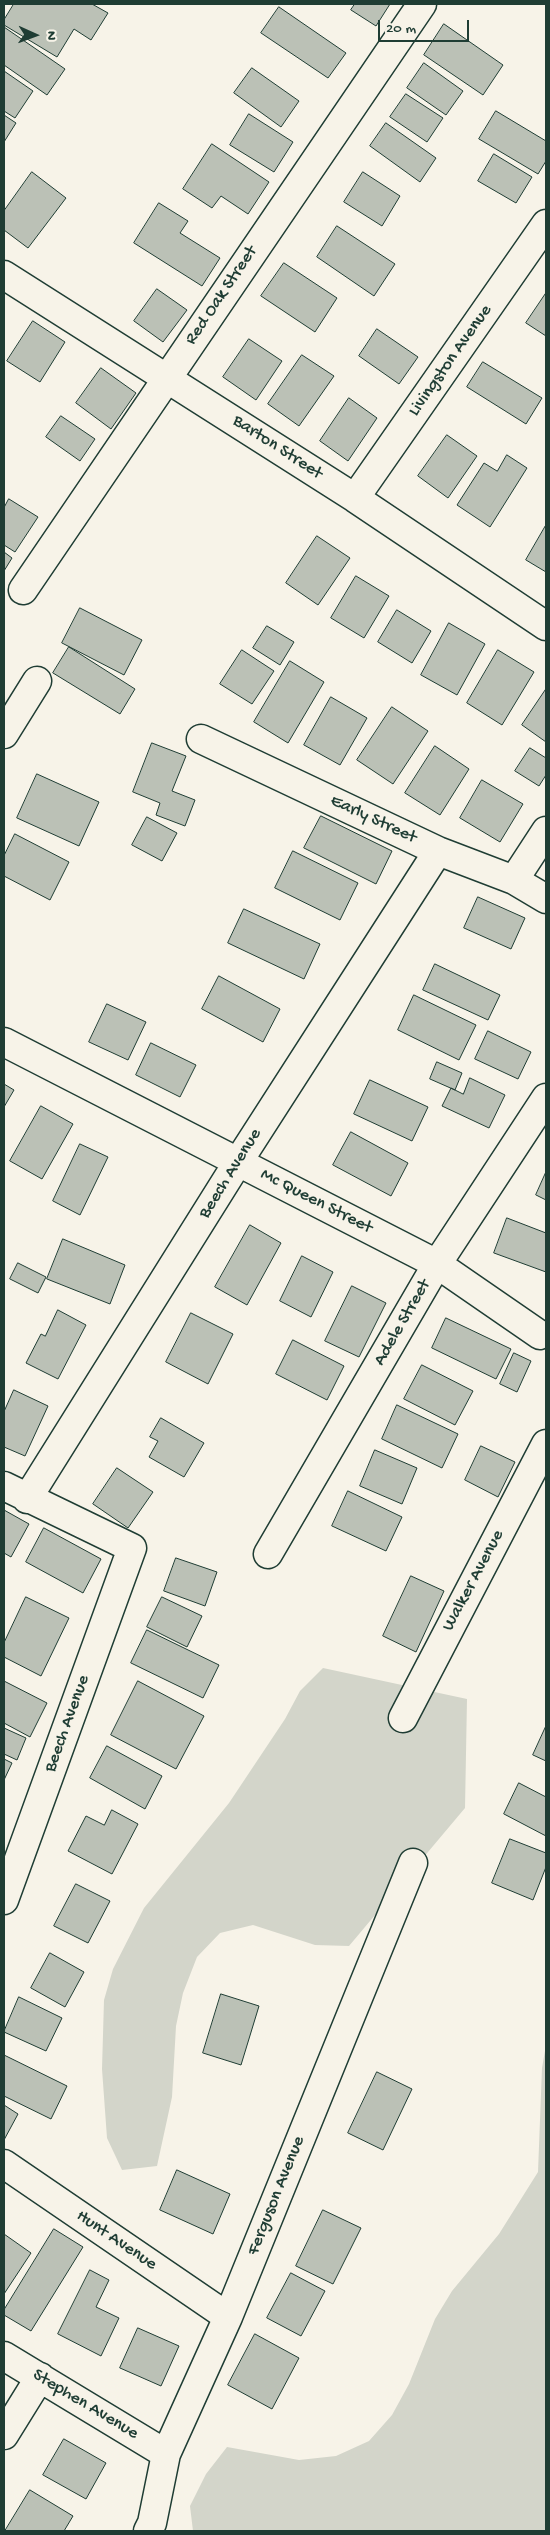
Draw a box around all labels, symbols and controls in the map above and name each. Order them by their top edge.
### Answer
north arrow [10,10,60,60]
scale bar [380,10,471,42]
text: 20 m [386,20,416,38]
text: N [42,31,59,40]
street label: Red Oak Street [181,242,263,350]
street label: Livingston Avenue [404,301,498,421]
street label: Barton Street [228,411,326,485]
street label: Early Street [326,791,420,849]
street label: Beech Avenue [195,1125,267,1223]
street label: Mc Queen Street [256,1165,376,1239]
street label: Adele Street [370,1276,436,1370]
street label: Walker Avenue [438,1527,510,1635]
street label: Beech Avenue [40,1672,96,1776]
street label: Ferguson Avenue [243,2133,311,2259]
street label: Hunt Avenue [71,2206,161,2276]
street label: Stephen Avenue [28,2365,142,2445]

